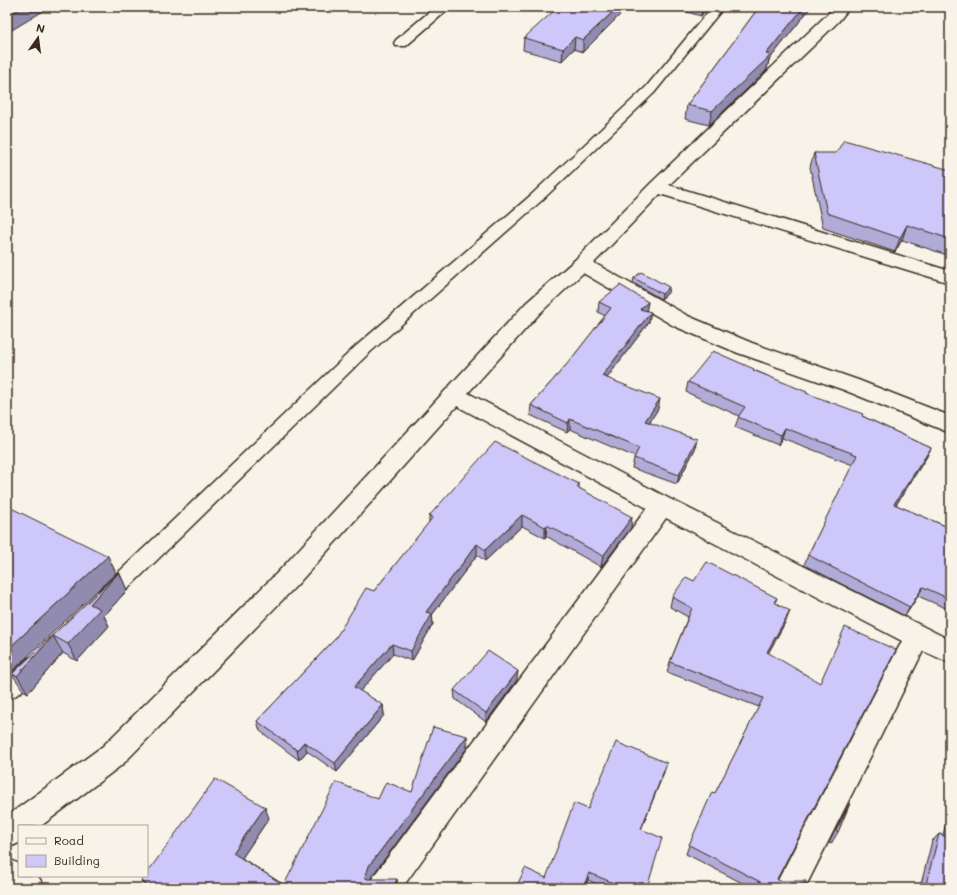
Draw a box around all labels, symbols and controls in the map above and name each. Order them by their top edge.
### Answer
north arrow [18,18,58,58]
text: N [35,20,46,36]
legend [18,825,148,877]
text: Road [54,832,84,848]
text: Building [54,852,100,868]

